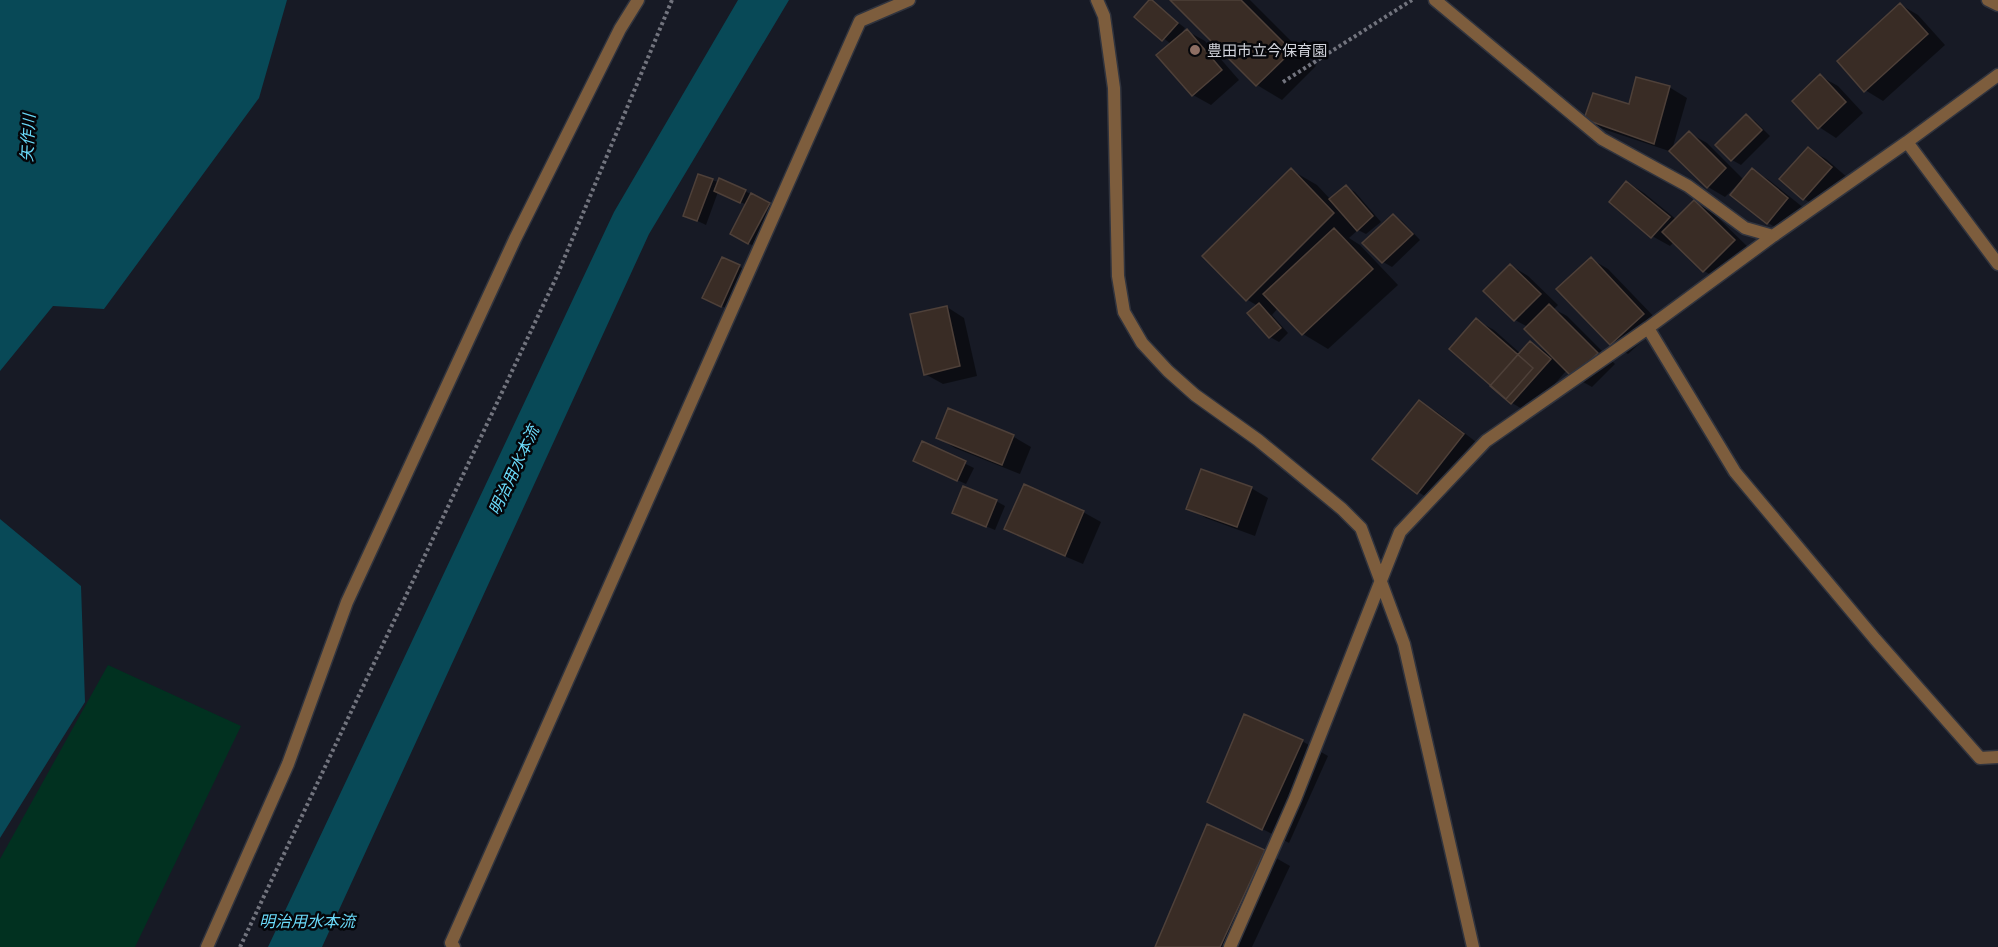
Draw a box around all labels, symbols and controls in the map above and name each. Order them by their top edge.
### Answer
place label: 豊田市立今保育園 [1207,41,1327,59]
marker: 豊田市立今保育園 [1188,43,1202,57]
water label: 矢作川 [16,112,38,162]
water label: 明治用水本流 [484,420,543,518]
water label: 明治用水本流 [259,911,358,930]

